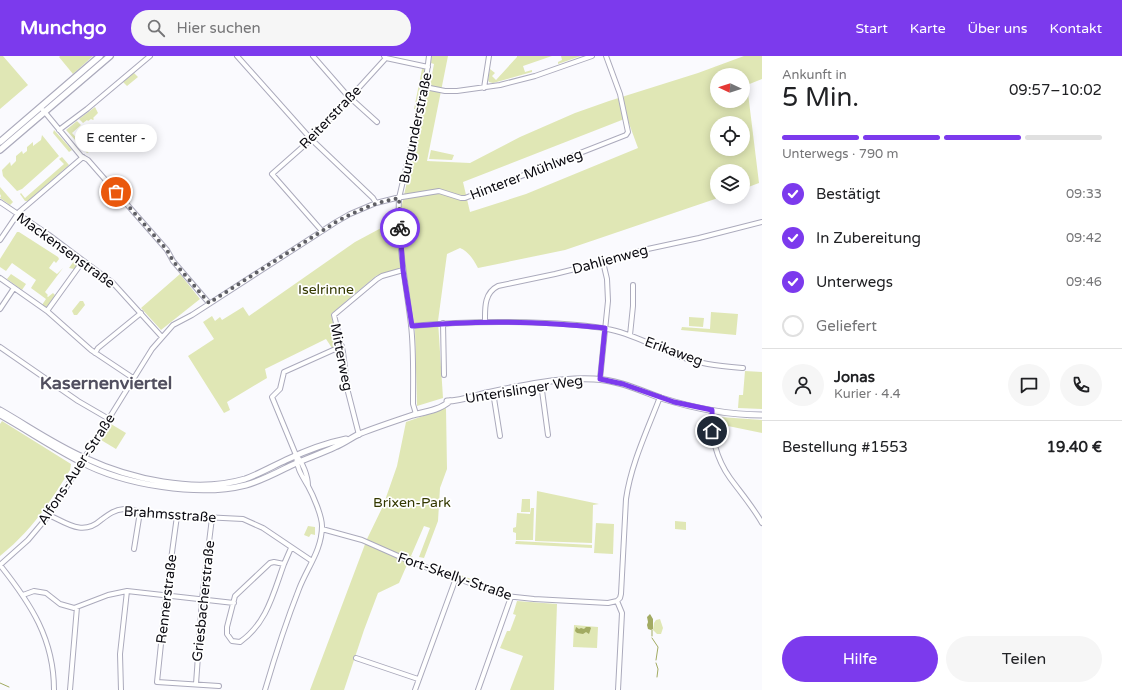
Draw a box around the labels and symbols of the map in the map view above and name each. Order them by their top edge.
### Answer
north arrow [710,68,750,108]
street label: Burgunderstraße [395,71,436,185]
street label: Reiterstraße [296,82,365,153]
callout: E center - [75,124,157,152]
street label: Hinterer Mühlweg [468,145,585,204]
pin [99,175,133,209]
courier [380,208,420,248]
street label: Mackensenstraße [13,209,118,292]
street label: Dahlienweg [570,241,650,278]
park label: Iselrinne [298,281,354,298]
street label: Mitterweg [327,322,356,392]
street label: Erikaweg [642,333,705,370]
district label: Kasernenviertel [40,372,172,394]
street label: Unterislinger Weg [464,372,584,407]
street label: Alfons-Auer-Straße [34,411,119,528]
pin [695,414,729,448]
park label: Brixen-Park [373,494,451,511]
street label: Brahmsstraße [123,503,217,526]
street label: Griesbacherstraße [189,540,218,662]
street label: Fort-Skelly-Straße [395,549,514,604]
street label: Rennerstraße [153,553,180,645]

